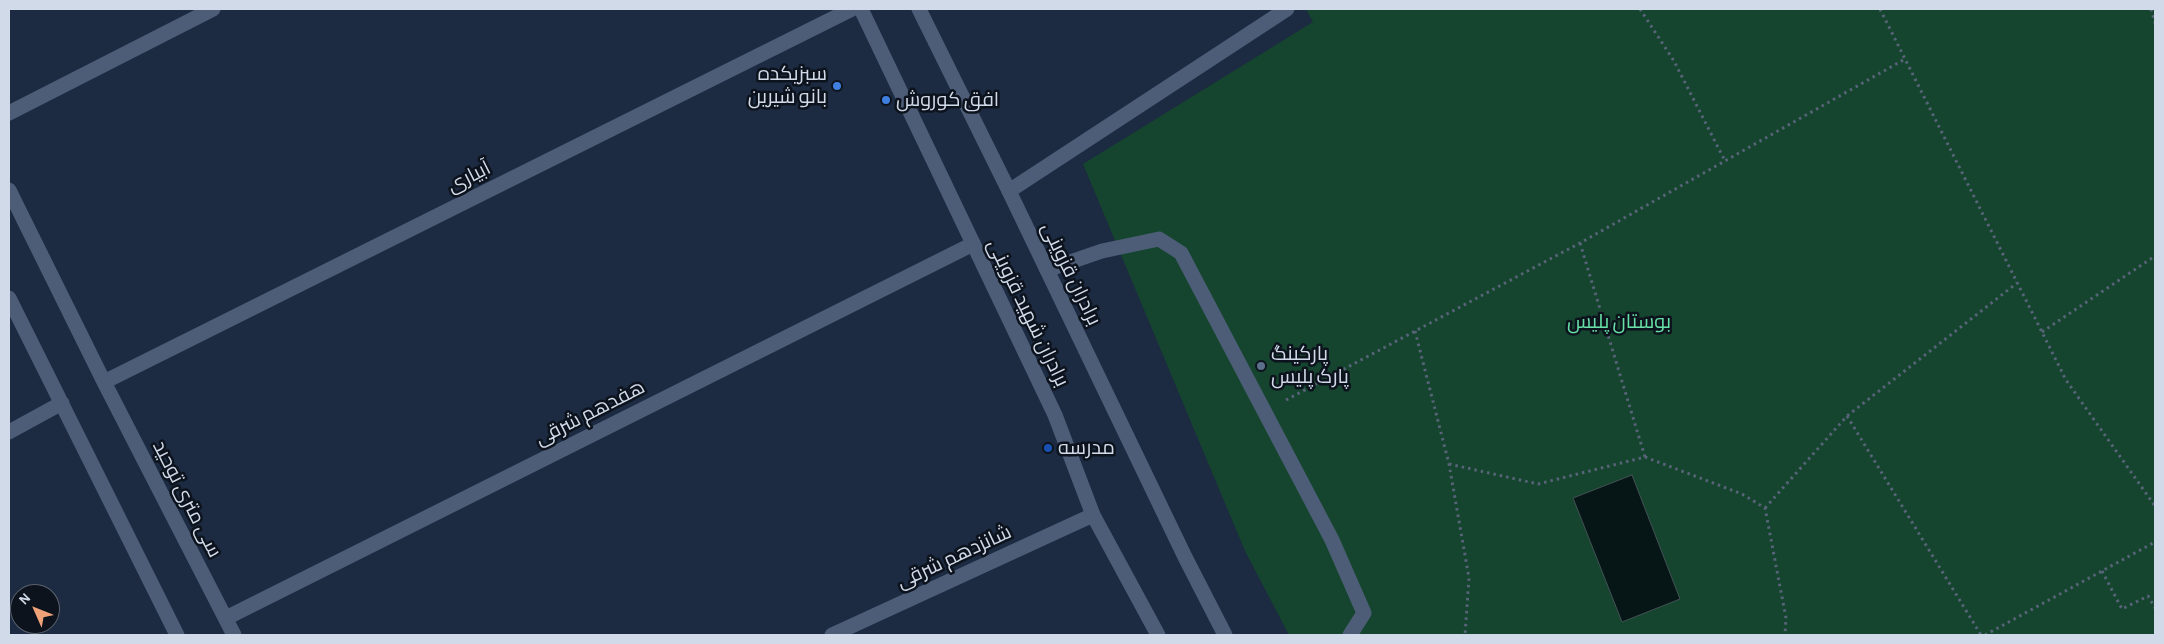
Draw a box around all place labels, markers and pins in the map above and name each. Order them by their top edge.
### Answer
place label: سبزیکده بانو شیرین [748,62,827,109]
marker: سبزیکده بانو شیرین [831,80,843,92]
place label: افق کوروش [896,88,999,112]
marker: افق کوروش [880,94,892,106]
place label: پارکینگ پارک پلیس [1271,342,1349,389]
marker: پارکینگ پارک پلیس [1255,360,1267,372]
place label: مدرسه [1058,436,1115,460]
marker: مدرسه [1042,442,1054,454]

